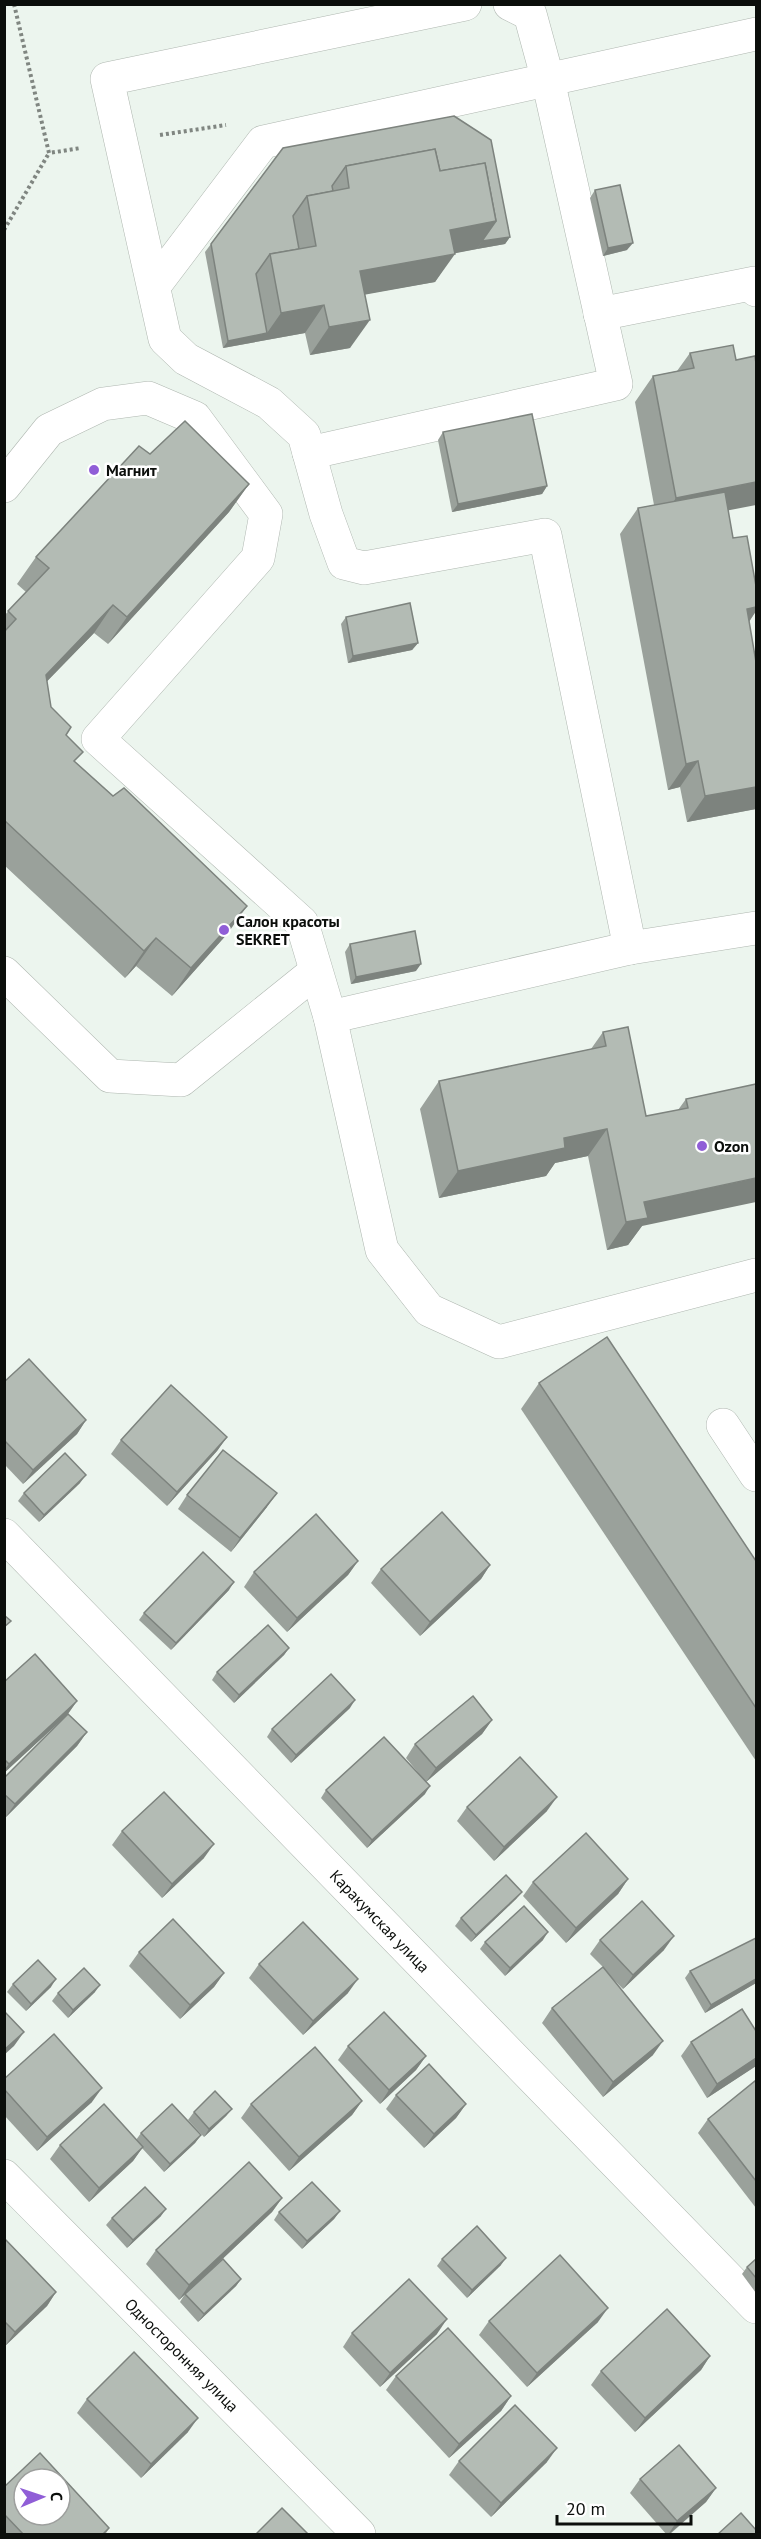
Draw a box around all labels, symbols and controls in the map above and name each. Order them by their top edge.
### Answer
place label: Магнит [106,460,157,480]
marker: Магнит [87,463,101,477]
place label: Салон красоты SEKRET [236,911,340,949]
marker: Салон красоты SEKRET [217,923,231,937]
place label: Ozon [714,1136,749,1156]
marker: Ozon [695,1139,709,1153]
street label: Каракумская улица [326,1865,434,1977]
street label: Односторонняя улица [121,2294,243,2416]
north arrow [12,2467,72,2527]
scale bar [557,2488,690,2526]
text: С [47,2492,67,2501]
text: 20 m [566,2497,605,2520]

